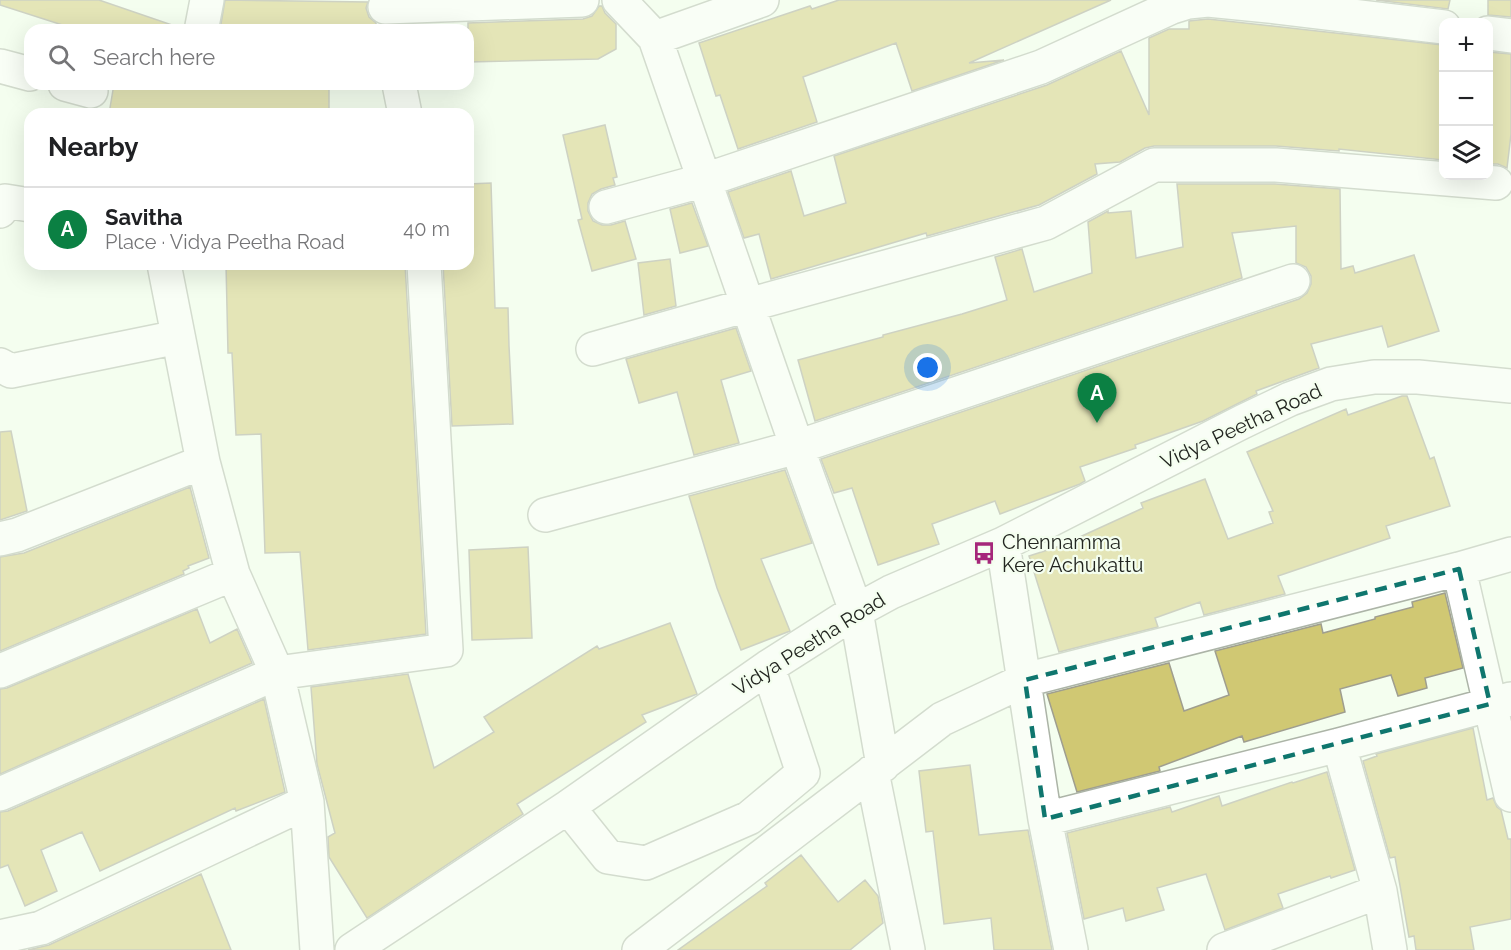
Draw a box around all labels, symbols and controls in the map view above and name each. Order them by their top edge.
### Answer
map controls [1439,18,1493,180]
button: + [1439,18,1493,72]
search box [24,24,474,90]
icon: search [45,41,78,74]
text: Search here [93,44,215,70]
button: − [1439,72,1493,126]
button: layers [1439,126,1493,180]
text: Nearby [48,132,138,162]
text: Savitha [105,204,183,230]
text: A [61,217,74,241]
text: 40 m [403,217,450,241]
text: Place · Vidya Peetha Road [105,230,345,254]
your location [913,353,942,382]
pin: A [1078,374,1116,423]
street label: Vidya Peetha Road [1157,378,1325,474]
place label: Chennamma Kere Achukattu [1002,530,1143,577]
bus stop icon: Chennamma Kere Achukattu [971,540,997,566]
street label: Vidya Peetha Road [728,587,890,701]

